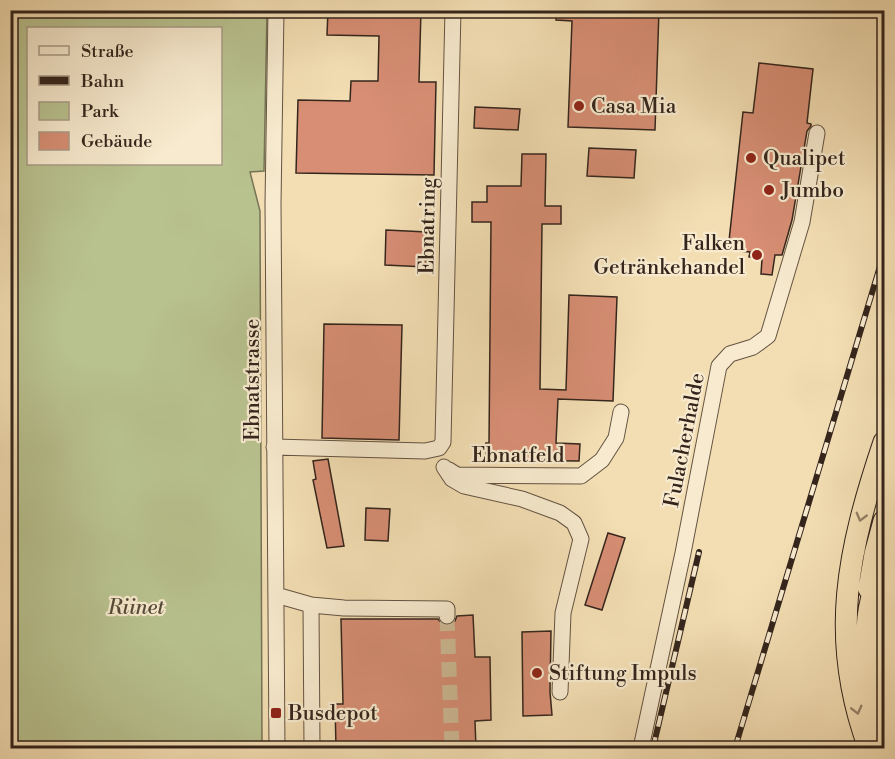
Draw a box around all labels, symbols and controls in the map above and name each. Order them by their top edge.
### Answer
legend [27,27,222,165]
text: Straße [81,40,134,63]
text: Bahn [80,70,124,93]
place label: Casa Mia [591,94,677,120]
marker: Casa Mia [572,99,586,113]
text: Park [81,100,120,123]
text: Gebäude [81,130,152,153]
place label: Qualipet [763,146,846,172]
marker: Qualipet [744,151,758,165]
street label: Ebnatring [414,177,442,275]
place label: Jumbo [780,178,844,204]
marker: Jumbo [762,183,776,197]
place label: Falken Getränkehandel [594,231,745,281]
marker: Falken Getränkehandel [750,248,764,262]
street label: Ebnatstrasse [240,319,266,441]
street label: Fulacherhalde [659,371,711,510]
street label: Ebnatfeld [472,443,565,469]
one-way arrow [856,512,868,522]
park label: Riinet [107,595,165,621]
place label: Stiftung Impuls [549,661,697,687]
marker: Stiftung Impuls [530,666,544,680]
place label: Busdepot [287,701,378,727]
one-way arrow [849,705,862,715]
marker: Busdepot [269,706,283,720]

